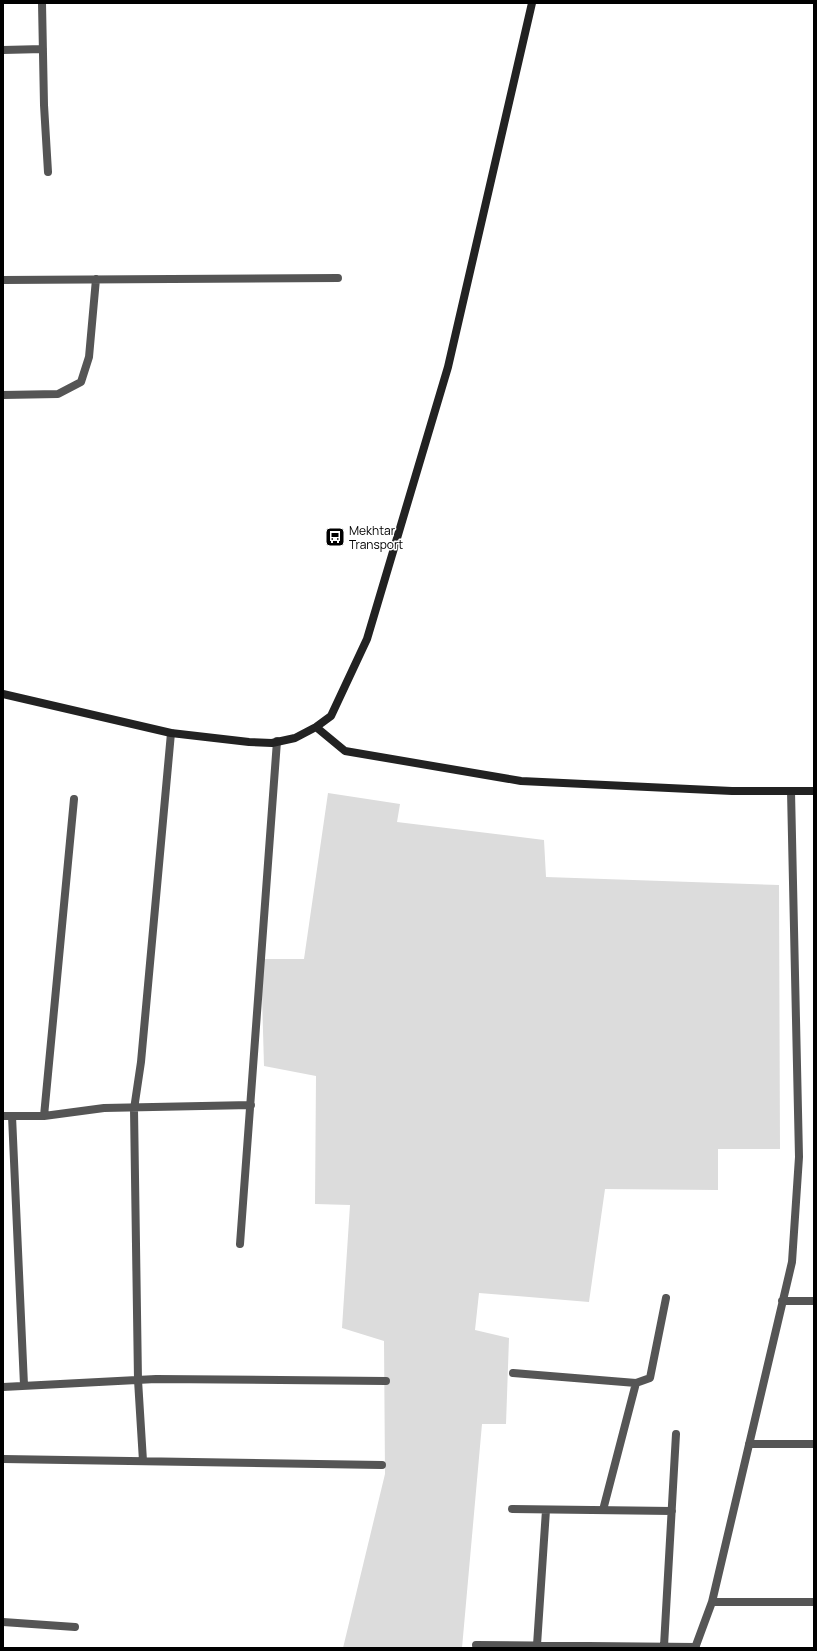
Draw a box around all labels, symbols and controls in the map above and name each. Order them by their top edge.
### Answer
place label: Mekhtar Transport [349,522,403,553]
bus stop icon: Mekhtar Transport [324,526,346,548]

